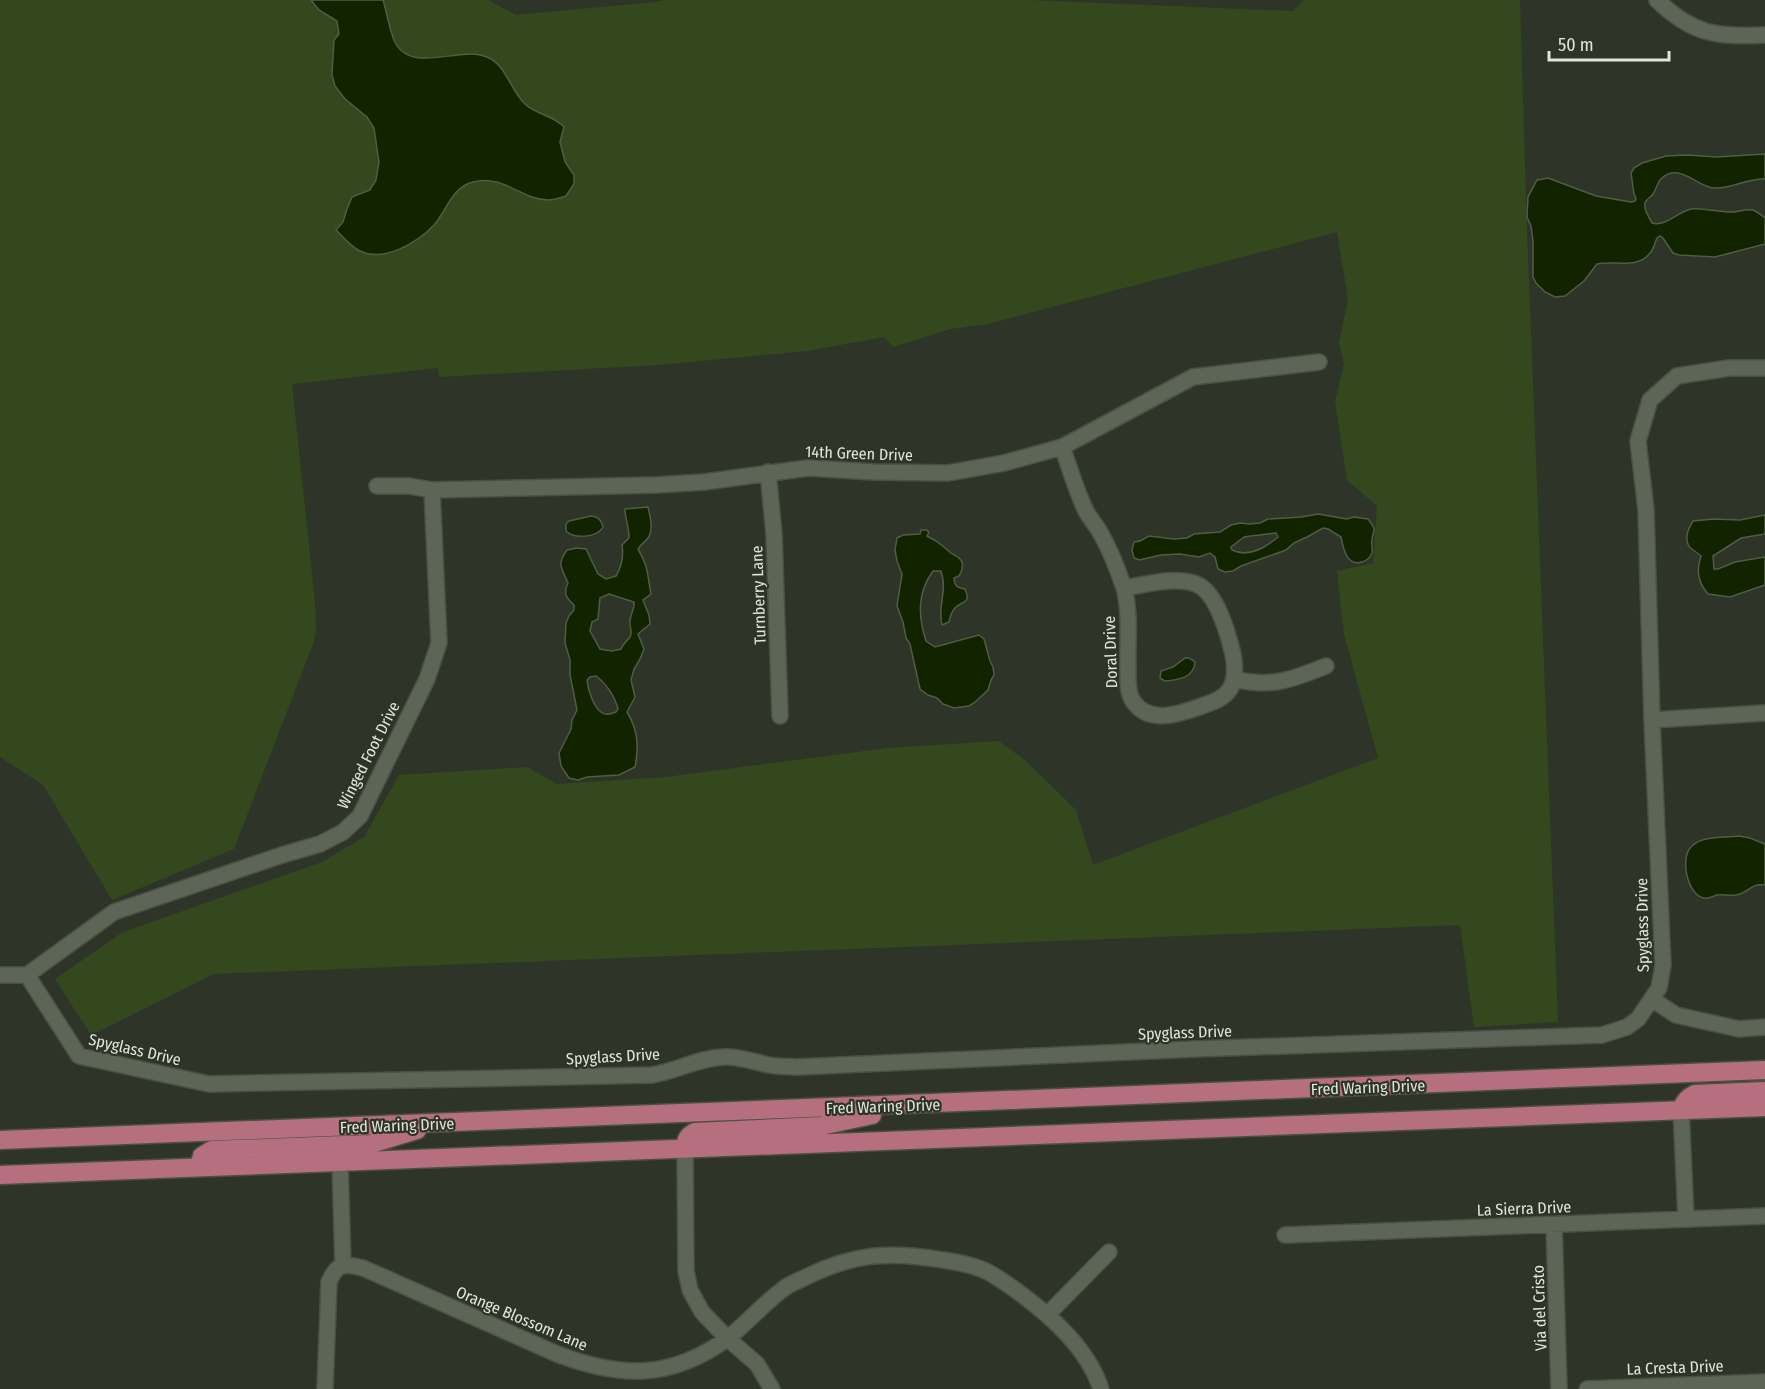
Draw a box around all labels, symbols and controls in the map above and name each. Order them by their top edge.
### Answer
scale bar [1549,24,1669,62]
text: 50 m [1558,34,1594,56]
street label: 14th Green Drive [805,442,913,465]
street label: Turnberry Lane [747,545,770,645]
street label: Doral Drive [1100,615,1121,688]
street label: Winged Foot Drive [333,698,404,812]
street label: Spyglass Drive [1632,878,1653,972]
street label: Spyglass Drive [1138,1021,1232,1044]
street label: Spyglass Drive [87,1030,183,1069]
street label: Spyglass Drive [566,1045,661,1068]
street label: Fred Waring Drive [1311,1076,1426,1099]
street label: Fred Waring Drive [826,1095,941,1118]
street label: Fred Waring Drive [340,1114,455,1137]
street label: La Sierra Drive [1476,1197,1572,1220]
street label: Via del Cristo [1529,1265,1550,1351]
street label: Orange Blossom Lane [453,1282,590,1355]
street label: La Cresta Drive [1626,1356,1724,1379]

